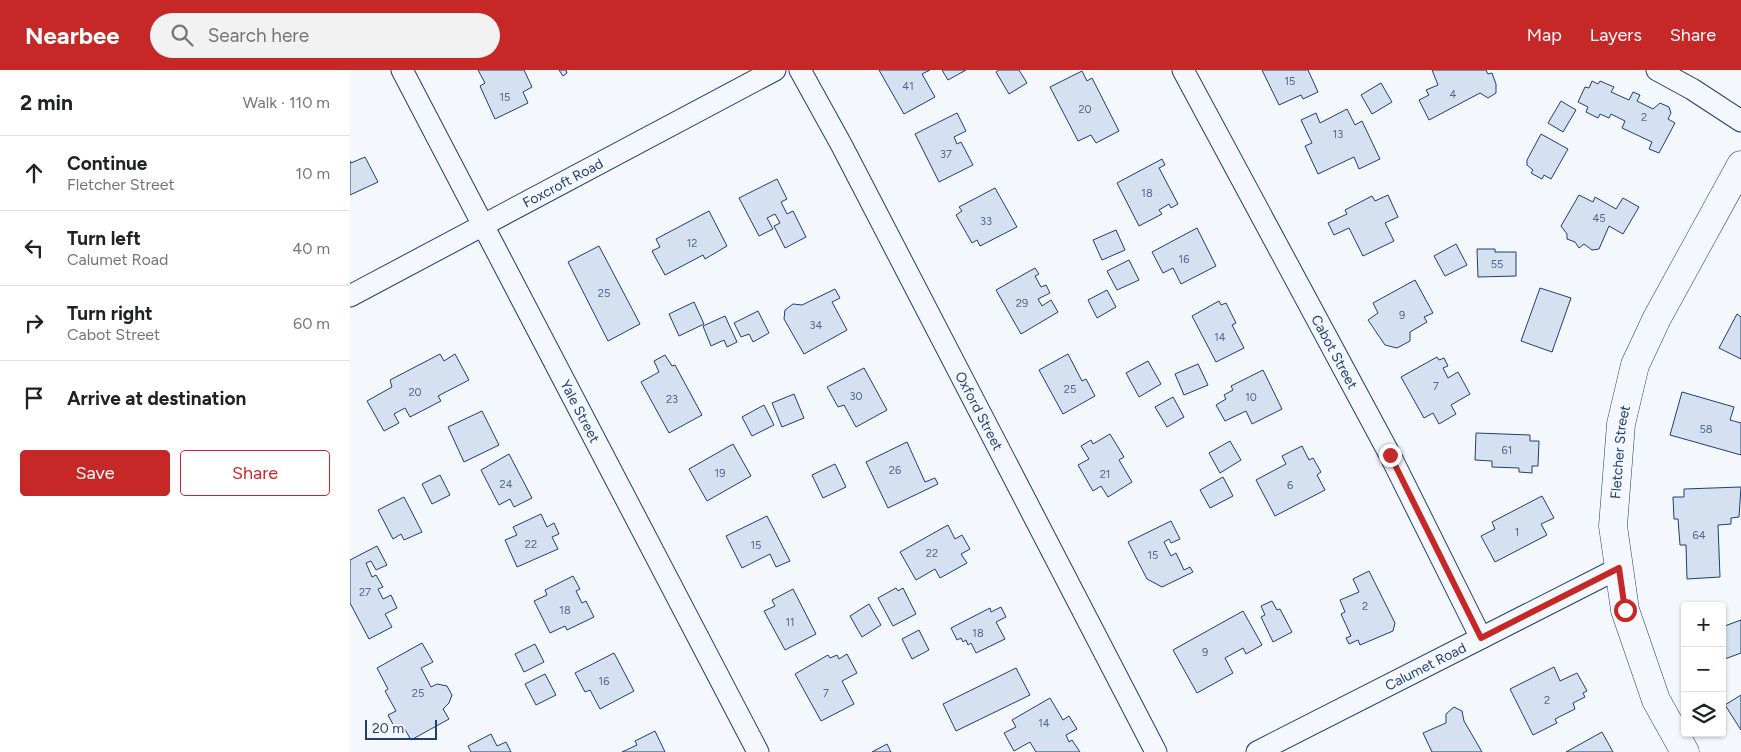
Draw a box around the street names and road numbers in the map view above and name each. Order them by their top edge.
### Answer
street label: Foxcroft Road [520,154,606,211]
street label: Cabot Street [1308,312,1361,392]
street label: Oxford Street [952,368,1007,453]
street label: Yale Street [557,377,603,445]
street label: Fletcher Street [1607,403,1634,499]
street label: Calumet Road [1382,639,1469,694]

